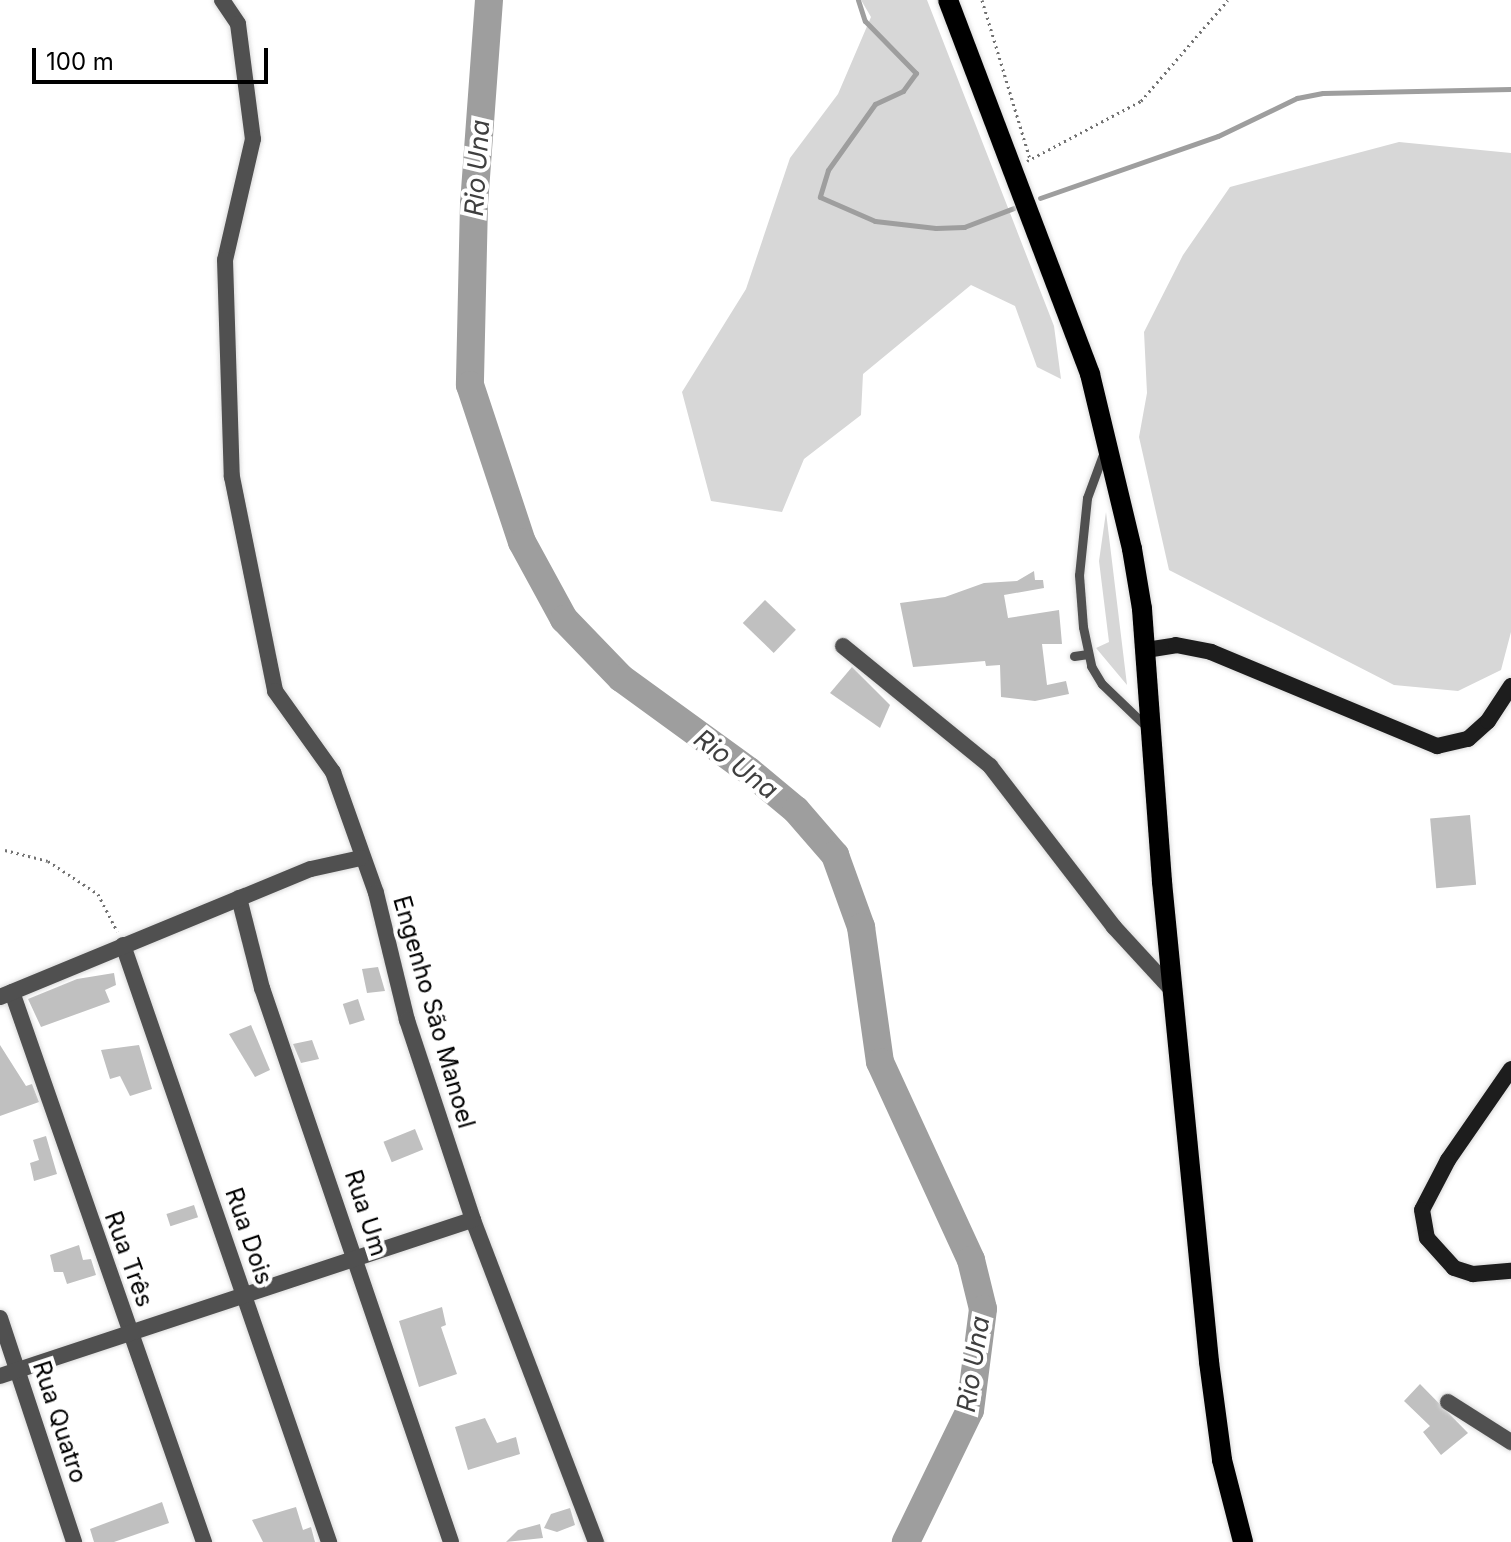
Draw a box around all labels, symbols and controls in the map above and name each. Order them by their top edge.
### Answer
scale bar [36,32,272,82]
text: 100 m [46,47,114,76]
water label: Rio Una [458,119,496,217]
water label: Rio Una [688,722,784,806]
street label: Engenho São Manoel [387,892,481,1132]
street label: Rua Um [339,1166,393,1260]
street label: Rua Dois [219,1184,279,1288]
street label: Rua Três [98,1207,160,1311]
water label: Rio Una [950,1314,996,1414]
street label: Rua Quatro [27,1357,93,1487]

